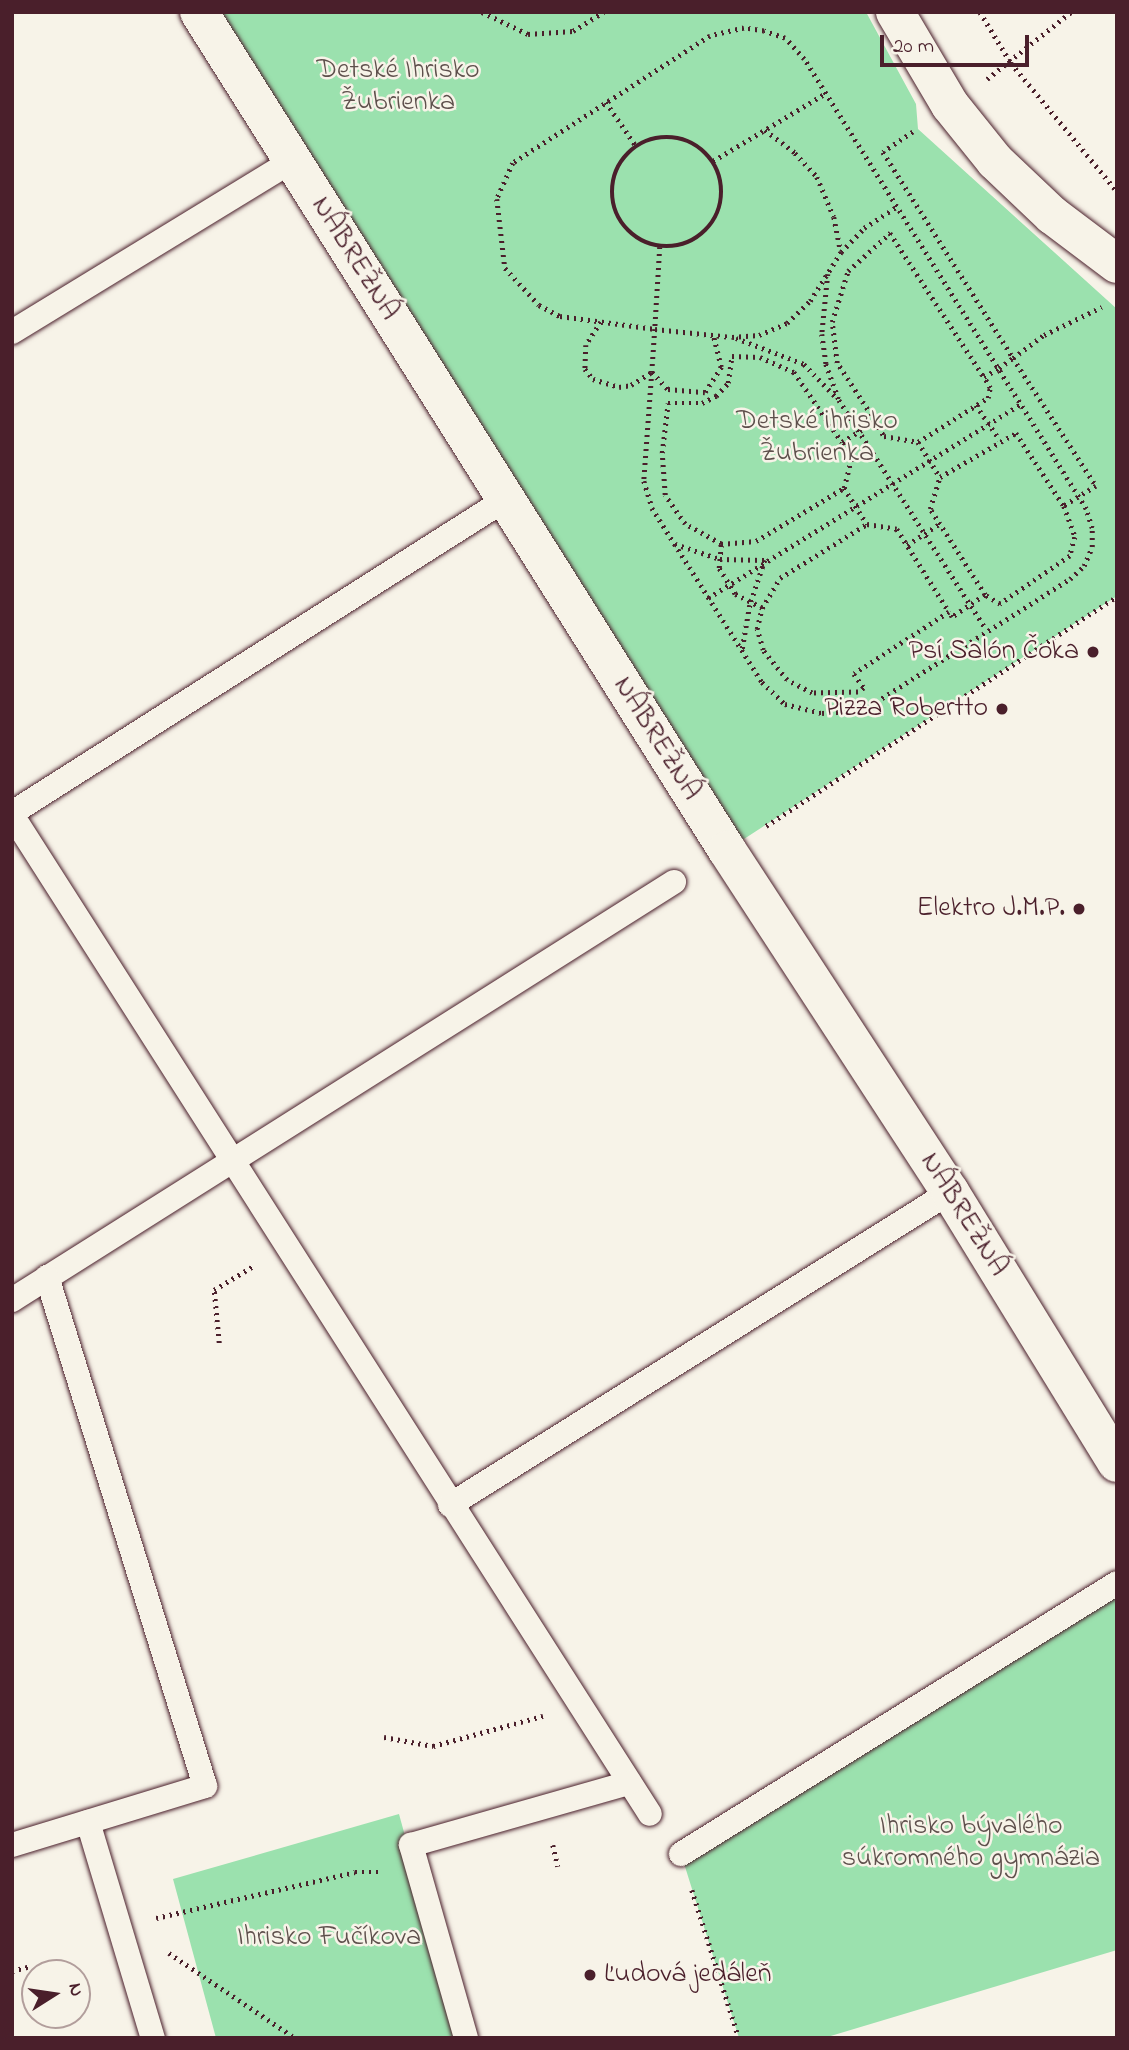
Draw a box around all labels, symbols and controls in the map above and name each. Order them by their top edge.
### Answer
scale bar [884,21,1033,65]
text: 20 m [893,32,934,62]
park label: Detské Ihrisko Žubrienka [316,54,480,120]
street label: NÁBREŽNÁ [303,191,405,327]
park label: Detské ihrisko Žubrienka [736,405,898,471]
place label: Psí Salón Čoka [909,635,1079,669]
marker: Psí Salón Čoka [1085,644,1101,660]
street label: NÁBREŽNÁ [605,671,707,807]
place label: Pizza Robertto [824,692,988,726]
marker: Pizza Robertto [994,701,1010,717]
place label: Elektro J.M.P. [917,892,1065,926]
marker: Elektro J.M.P. [1071,901,1087,917]
street label: NÁBREŽNÁ [912,1147,1014,1283]
park label: Ihrisko bývalého súkromného gymnázia [842,1810,1100,1876]
park label: Ihrisko Fučíkova [237,1921,421,1955]
place label: Ľudová jedáleň [604,1958,772,1992]
north arrow [21,1959,91,2029]
marker: Ľudová jedáleň [582,1967,598,1983]
text: N [61,1981,90,1999]

